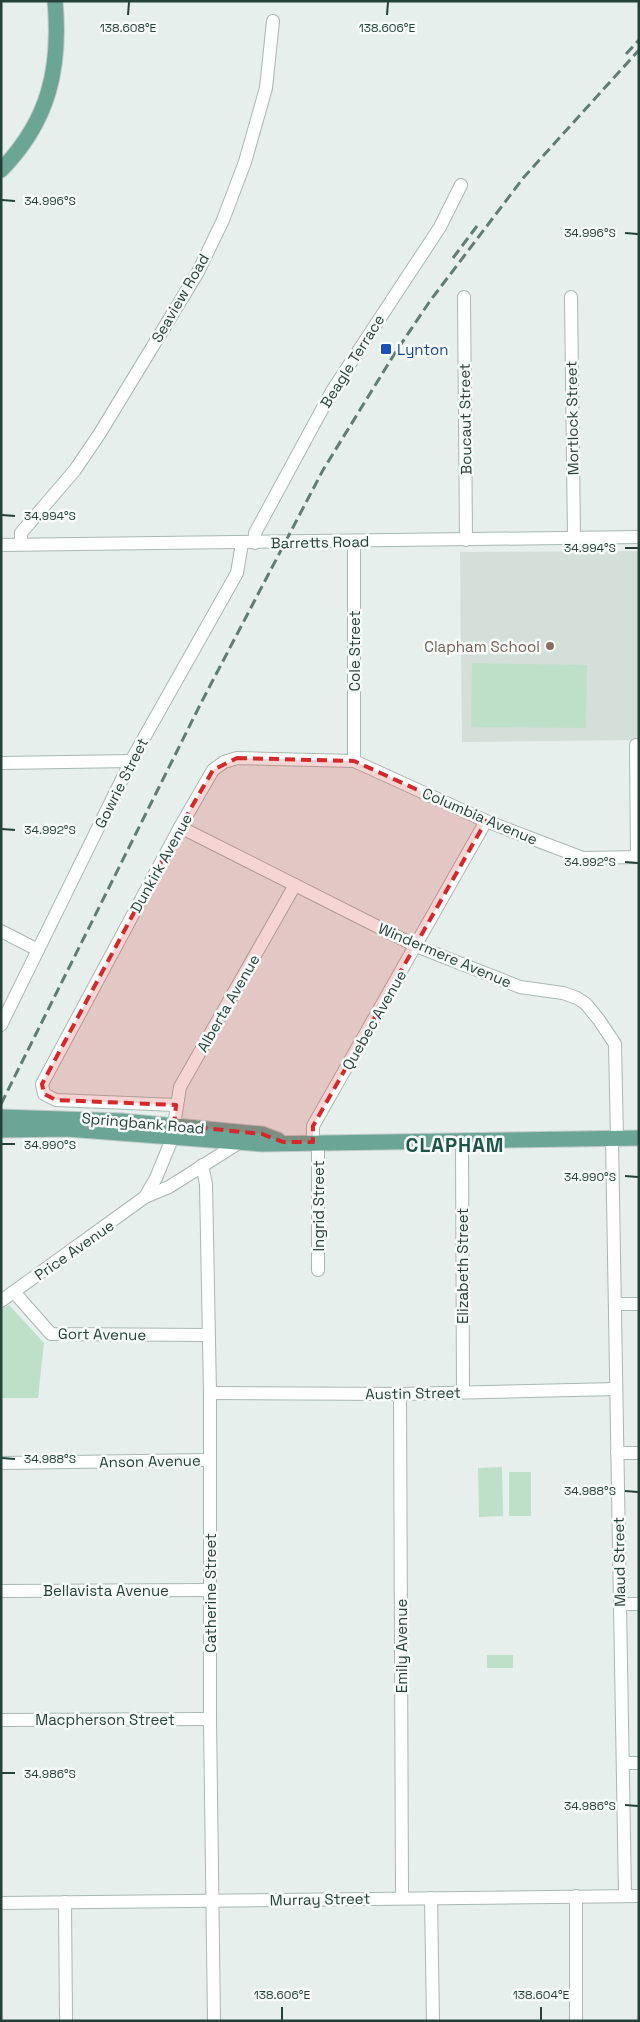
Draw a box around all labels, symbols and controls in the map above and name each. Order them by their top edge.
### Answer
text: 138.608°E [100,20,156,36]
text: 138.606°E [359,20,415,36]
text: 34.996°S [24,193,76,209]
text: 34.996°S [564,225,616,241]
street label: Seaview Road [147,250,213,346]
street label: Beagle Terrace [316,311,388,411]
place label: Lynton [397,340,448,359]
marker: Lynton [379,342,393,356]
street label: Mortlock Street [562,361,582,475]
street label: Boucaut Street [455,363,475,475]
text: 34.994°S [24,508,76,524]
street label: Barretts Road [270,532,370,552]
text: 34.994°S [564,540,616,556]
street label: Cole Street [345,610,364,692]
place label: Clapham School [424,637,540,656]
marker: Clapham School [544,640,556,652]
street label: Gowrie Street [90,735,152,831]
street label: Columbia Avenue [420,783,541,849]
street label: Dunkirk Avenue [126,810,196,916]
text: 34.992°S [24,822,76,838]
text: 34.992°S [564,854,616,870]
street label: Windermere Avenue [376,918,515,992]
street label: Alberta Avenue [192,951,264,1055]
street label: Quebec Avenue [338,967,410,1073]
street label: Springbank Road [81,1108,205,1138]
district label: CLAPHAM [406,1132,504,1158]
text: 34.990°S [24,1137,76,1153]
street label: Ingrid Street [309,1160,328,1252]
text: 34.990°S [564,1169,616,1185]
street label: Elizabeth Street [453,1208,472,1324]
street label: Price Avenue [31,1216,118,1284]
street label: Gort Avenue [58,1324,146,1344]
street label: Austin Street [365,1383,461,1403]
text: 34.988°S [24,1451,76,1467]
street label: Anson Avenue [99,1451,201,1471]
text: 34.988°S [564,1483,616,1499]
street label: Maud Street [609,1517,629,1607]
street label: Catherine Street [201,1533,220,1653]
street label: Bellavista Avenue [43,1581,169,1600]
street label: Emily Avenue [392,1599,411,1693]
street label: Macpherson Street [35,1710,175,1729]
text: 34.986°S [24,1766,76,1782]
text: 34.986°S [564,1798,616,1814]
street label: Murray Street [270,1889,371,1909]
text: 138.606°E [254,1987,310,2003]
text: 138.604°E [513,1987,570,2003]

